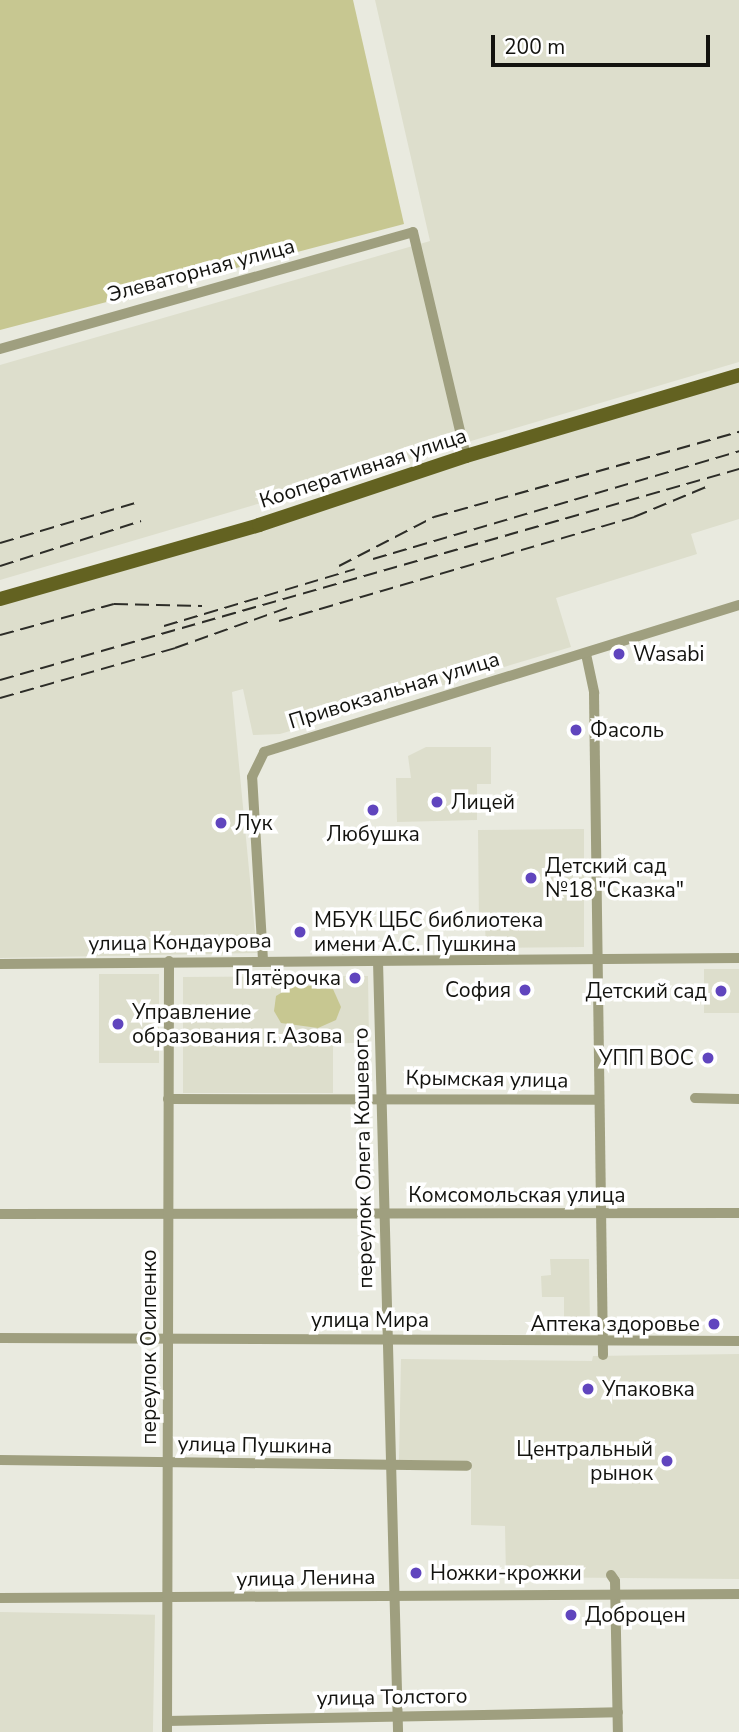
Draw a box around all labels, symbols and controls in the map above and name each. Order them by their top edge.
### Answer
scale bar [494,21,713,65]
text: 200 m [504,33,565,61]
street label: Элеваторная улица [105,233,297,307]
street label: Кооперативная улица [256,423,470,513]
place label: Wasabi [633,641,704,667]
street label: Привокзальная улица [286,646,502,734]
marker: Wasabi [611,646,627,662]
place label: Фасоль [590,717,664,743]
marker: Фасоль [568,722,584,738]
place label: Лицей [451,789,515,815]
marker: Лицей [429,794,445,810]
marker: Любушка [365,802,381,818]
place label: Лук [235,810,273,836]
marker: Лук [213,815,229,831]
place label: Любушка [326,821,420,847]
place label: Детский сад №18 "Сказка" [545,853,684,903]
marker: Детский сад №18 "Сказка" [523,870,539,886]
place label: МБУК ЦБС библиотека имени А.С. Пушкина [314,907,543,957]
marker: МБУК ЦБС библиотека имени А.С. Пушкина [292,924,308,940]
street label: улица Кондаурова [88,928,272,956]
place label: Пятёрочка [235,965,341,991]
marker: Пятёрочка [347,970,363,986]
place label: София [445,977,511,1003]
place label: Детский сад [585,978,707,1004]
marker: София [517,982,533,998]
marker: Детский сад [713,983,729,999]
place label: Управление образования г. Азова [132,999,343,1049]
marker: Управление образования г. Азова [110,1016,126,1032]
street label: переулок Олега Кошевого [348,1027,378,1289]
place label: УПП ВОС [599,1045,694,1071]
marker: УПП ВОС [700,1050,716,1066]
street label: Крымская улица [405,1065,569,1093]
street label: Комсомольская улица [408,1182,626,1208]
street label: переулок Осипенко [136,1249,162,1445]
street label: улица Мира [311,1307,429,1333]
place label: Аптека здоровье [531,1311,700,1337]
marker: Аптека здоровье [706,1316,722,1332]
place label: Упаковка [602,1376,695,1402]
marker: Упаковка [580,1381,596,1397]
street label: улица Пушкина [178,1431,332,1459]
place label: Центральный рынок [516,1436,653,1486]
marker: Центральный рынок [659,1453,675,1469]
place label: Ножки-крожки [430,1560,582,1586]
street label: улица Ленина [236,1564,376,1592]
marker: Ножки-крожки [408,1565,424,1581]
place label: Доброцен [585,1602,686,1628]
marker: Доброцен [563,1607,579,1623]
street label: улица Толстого [316,1683,468,1711]

